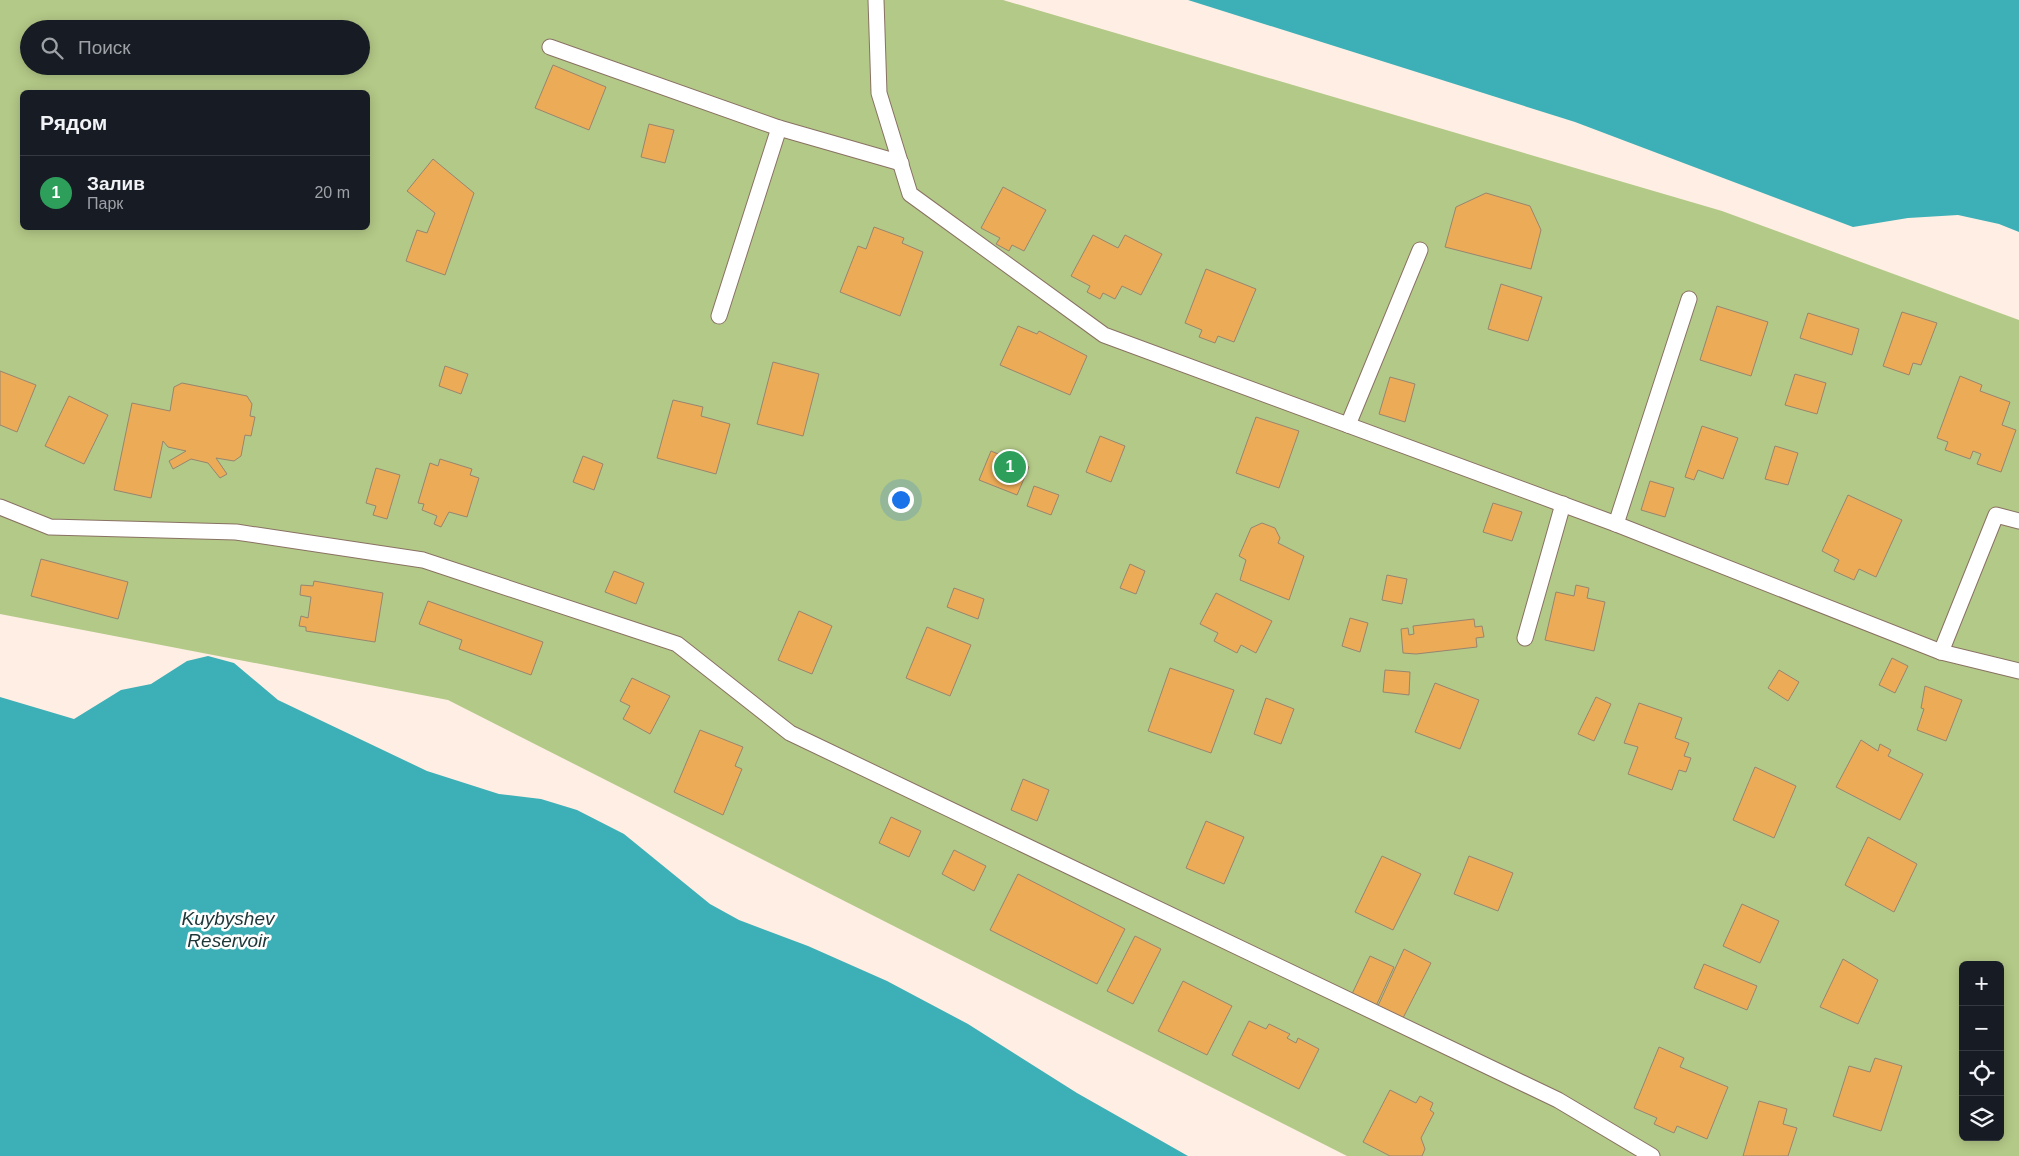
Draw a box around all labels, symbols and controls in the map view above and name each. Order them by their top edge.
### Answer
search box [20,20,370,75]
icon: search [38,34,66,62]
text: Поиск [78,37,131,58]
text: Рядом [40,111,107,134]
text: Залив [87,173,145,194]
text: 1 [52,184,60,201]
text: 20 m [314,184,350,201]
text: Парк [87,195,123,212]
pin: 1 [994,448,1026,486]
your location [888,487,914,513]
water label: Kuybyshev Reservoir [182,908,276,951]
map controls [1959,961,2004,1141]
button: + [1959,961,2004,1006]
button: − [1959,1006,2004,1051]
button: locate [1959,1051,2004,1096]
button: layers [1959,1096,2004,1141]

